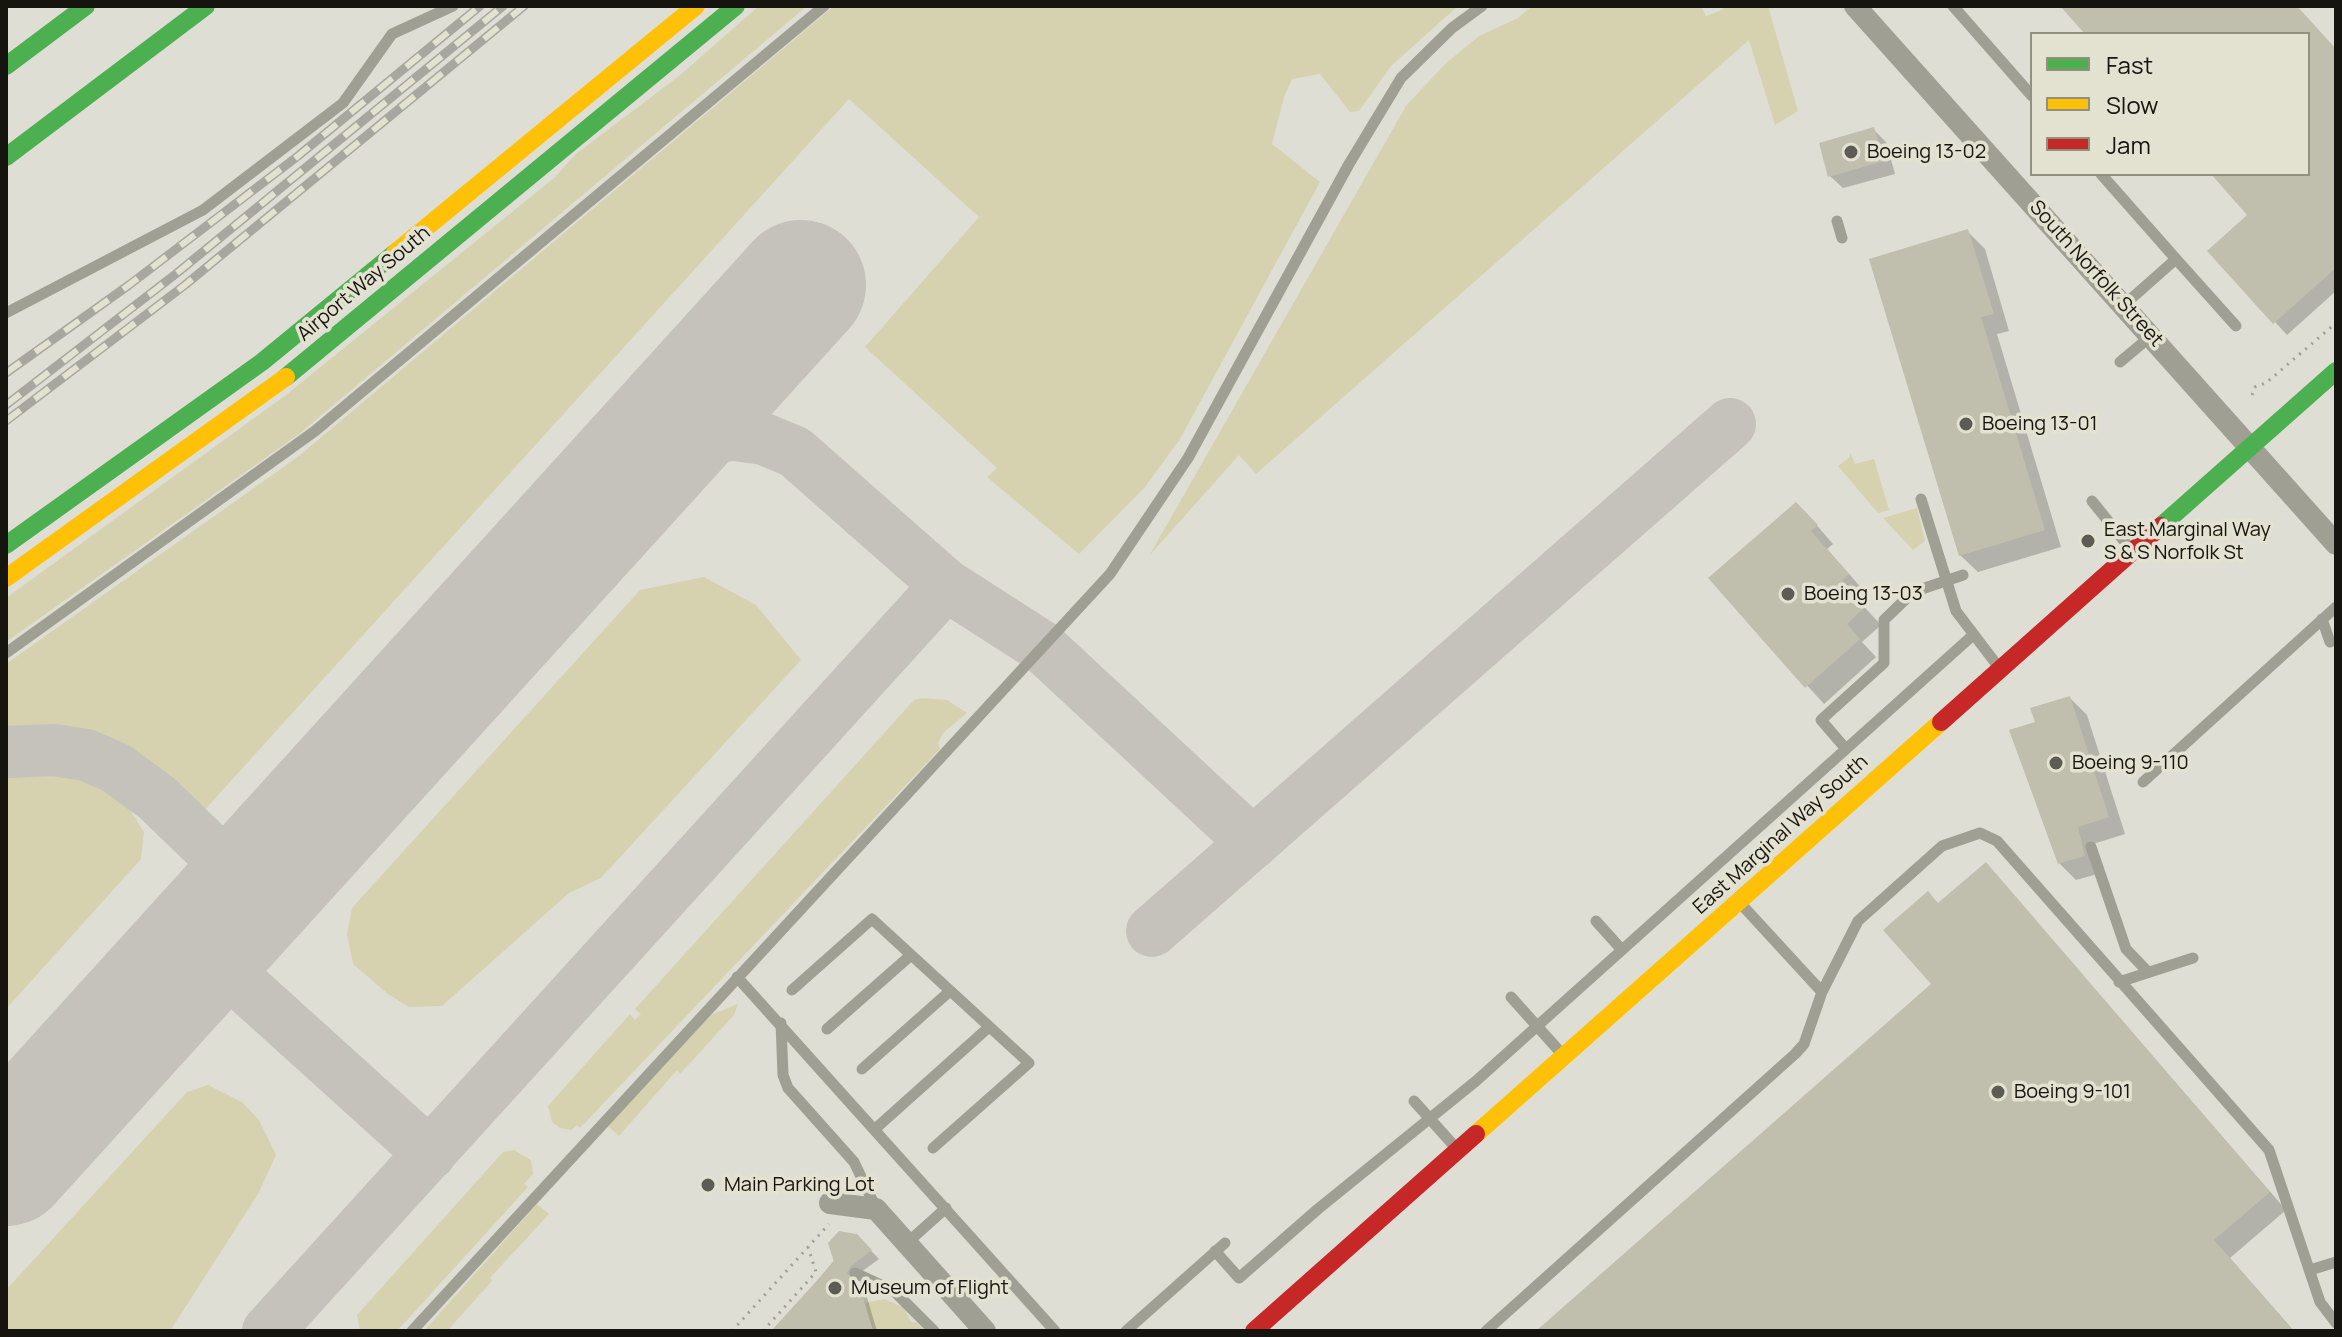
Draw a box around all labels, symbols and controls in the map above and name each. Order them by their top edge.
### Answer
legend [2030,32,2310,176]
text: Fast [2106,48,2153,81]
text: Slow [2106,88,2159,121]
text: Jam [2106,128,2151,161]
place label: Boeing 13-02 [1867,140,1986,164]
marker: Boeing 13-02 [1842,143,1860,161]
street label: South Norfolk Street [2024,196,2168,352]
street label: Airport Way South [293,221,435,347]
place label: Boeing 13-01 [1982,412,2097,436]
marker: Boeing 13-01 [1957,415,1975,433]
place label: East Marginal Way S & S Norfolk St [2104,518,2271,565]
marker: East Marginal Way S & S Norfolk St [2079,532,2097,550]
place label: Boeing 13-03 [1804,582,1923,606]
marker: Boeing 13-03 [1779,585,1797,603]
street label: East Marginal Way South [1689,750,1873,920]
place label: Boeing 9-110 [2072,751,2189,775]
marker: Boeing 9-110 [2047,754,2065,772]
place label: Boeing 9-101 [2014,1080,2131,1104]
marker: Boeing 9-101 [1989,1083,2007,1101]
place label: Main Parking Lot [724,1173,875,1197]
marker: Main Parking Lot [699,1176,717,1194]
place label: Museum of Flight [851,1276,1009,1300]
marker: Museum of Flight [826,1279,844,1297]

